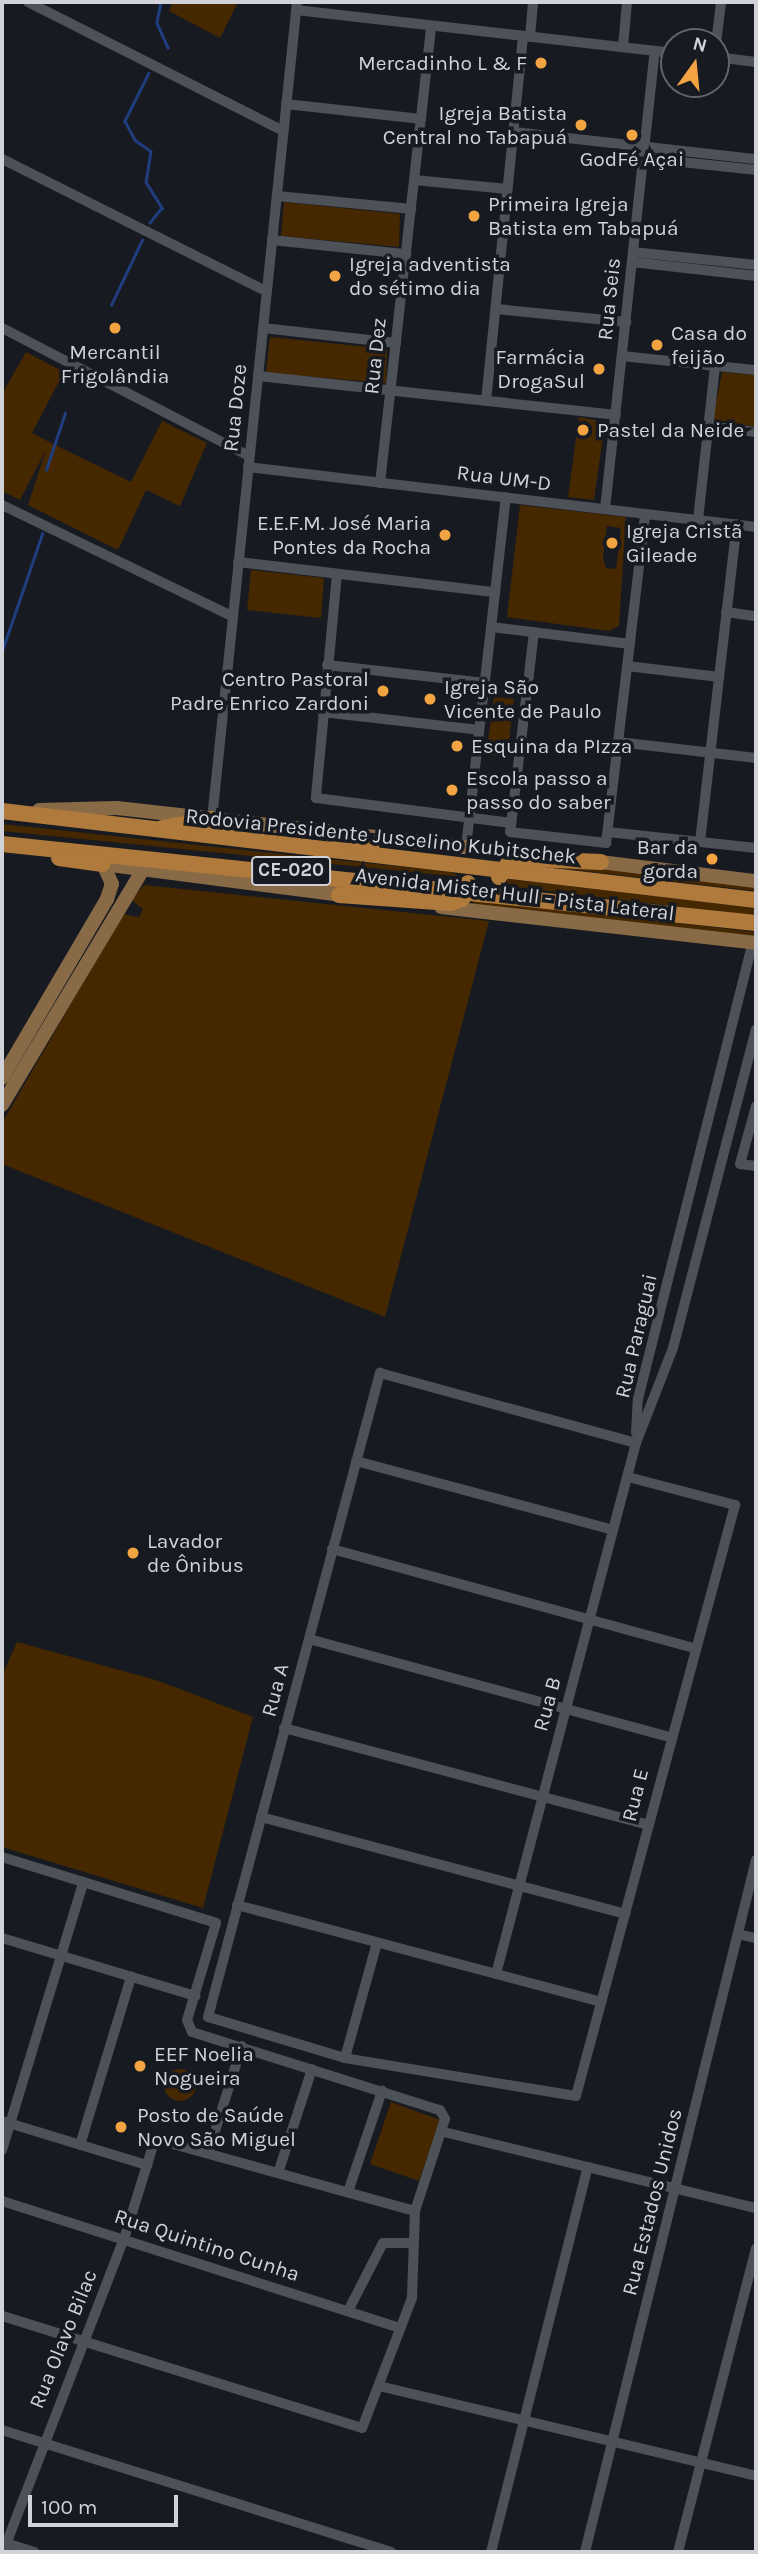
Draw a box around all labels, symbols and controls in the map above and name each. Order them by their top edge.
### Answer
north arrow [660,28,730,98]
text: N [690,32,709,57]
place label: Mercadinho L & F [358,50,527,76]
marker: Mercadinho L & F [533,55,549,71]
place label: Igreja Batista Central no Tabapuá [383,100,567,150]
marker: Igreja Batista Central no Tabapuá [573,117,589,133]
marker: GodFé Açai [624,127,640,143]
place label: GodFé Açai [580,146,684,172]
place label: Primeira Igreja Batista em Tabapuá [488,191,678,241]
marker: Primeira Igreja Batista em Tabapuá [466,208,482,224]
place label: Igreja adventista do sétimo dia [349,251,511,301]
street label: Rua Seis [592,256,626,342]
marker: Igreja adventista do sétimo dia [327,268,343,284]
street label: Rua Dez [358,317,392,395]
marker: Mercantil Frigolândia [107,320,123,336]
place label: Casa do feijão [671,320,747,370]
marker: Casa do feijão [649,337,665,353]
place label: Mercantil Frigolândia [61,339,169,389]
place label: Farmácia DrogaSul [495,344,585,394]
marker: Farmácia DrogaSul [591,361,607,377]
street label: Rua Doze [218,363,252,453]
place label: Pastel da Neide [597,417,744,443]
marker: Pastel da Neide [575,422,591,438]
street label: Rua UM-D [455,460,553,496]
place label: E.E.F.M. José Maria Pontes da Rocha [257,510,431,560]
place label: Igreja Cristã Gileade [626,518,742,568]
marker: E.E.F.M. José Maria Pontes da Rocha [437,527,453,543]
marker: Igreja Cristã Gileade [604,535,620,551]
place label: Centro Pastoral Padre Enrico Zardoni [170,666,369,716]
place label: Igreja São Vicente de Paulo [444,674,601,724]
marker: Centro Pastoral Padre Enrico Zardoni [375,683,391,699]
marker: Igreja São Vicente de Paulo [422,691,438,707]
place label: Esquina da PIzza [471,733,632,759]
marker: Esquina da PIzza [449,738,465,754]
place label: Escola passo a passo do saber [466,765,611,815]
marker: Escola passo a passo do saber [444,782,460,798]
street label: Rodovia Presidente Juscelino Kubitschek [184,803,578,869]
place label: Bar da gorda [637,834,698,884]
marker: Bar da gorda [704,851,720,867]
road number: CE-020 [251,856,331,886]
street label: Avenida Mister Hull - Pista Lateral [354,862,676,926]
street label: Rua Paraguai [609,1271,663,1401]
place label: Lavador de Ônibus [147,1528,244,1578]
marker: Lavador de Ônibus [125,1545,141,1561]
street label: Rua A [256,1661,294,1719]
street label: Rua B [528,1674,566,1734]
street label: Rua E [616,1766,654,1824]
place label: EEF Noelia Nogueira [154,2041,254,2091]
marker: EEF Noelia Nogueira [132,2058,148,2074]
place label: Posto de Saúde Novo São Miguel [137,2102,296,2152]
street label: Rua Estados Unidos [617,2106,687,2298]
marker: Posto de Saúde Novo São Miguel [111,2117,131,2137]
street label: Rua Quintino Cunha [111,2203,303,2287]
street label: Rua Olavo Bilac [24,2266,102,2412]
scale bar [32,2480,182,2524]
text: 100 m [41,2495,98,2519]

